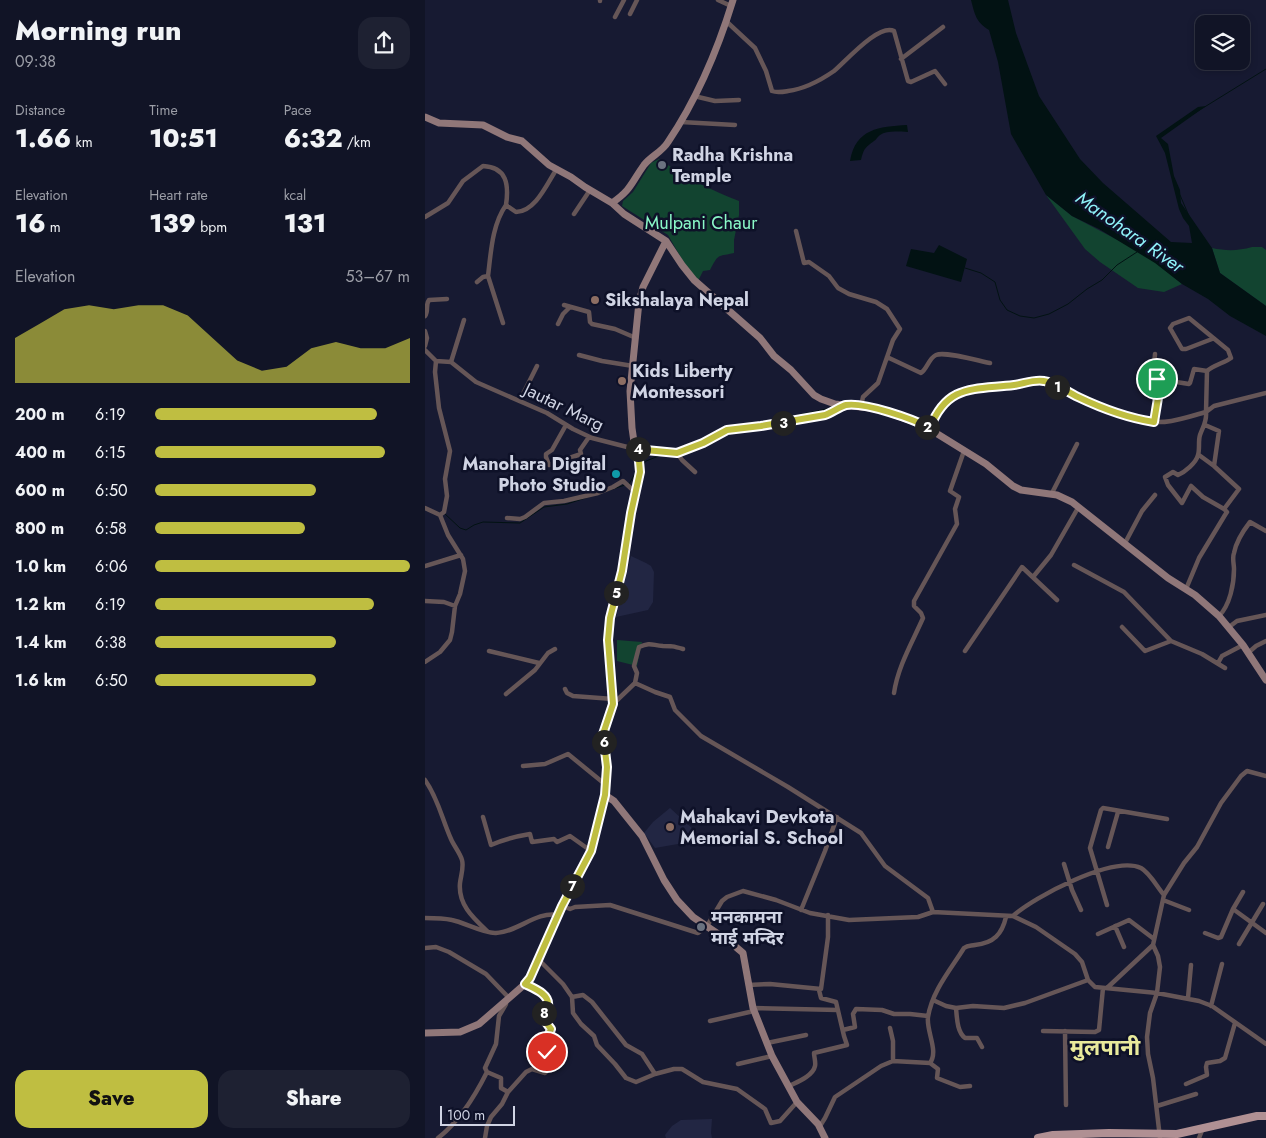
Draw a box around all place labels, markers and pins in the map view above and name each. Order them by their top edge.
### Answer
place label: Radha Krishna Temple [672,142,793,189]
marker: Radha Krishna Temple [656,159,668,171]
place label: Sikshalaya Nepal [605,287,749,313]
marker: Sikshalaya Nepal [589,294,601,306]
place label: Kids Liberty Montessori [632,358,733,405]
pin [1136,358,1178,400]
pin: 1 [1045,374,1069,400]
marker: Kids Liberty Montessori [616,375,628,387]
pin: 3 [771,410,795,436]
pin: 2 [915,414,939,440]
pin: 4 [625,436,651,462]
place label: Manohara Digital Photo Studio [462,451,606,498]
marker: Manohara Digital Photo Studio [610,468,622,480]
pin: 5 [603,580,629,606]
pin: 6 [591,730,617,754]
place label: Mahakavi Devkota Memorial S. School [680,804,843,851]
marker: Mahakavi Devkota Memorial S. School [664,821,676,833]
pin: 7 [559,874,585,898]
place label: मनकामना माई मन्दिर [711,904,785,951]
marker: मनकामना माई मन्दिर [695,921,707,933]
pin: 8 [531,1000,557,1026]
pin [526,1031,568,1073]

